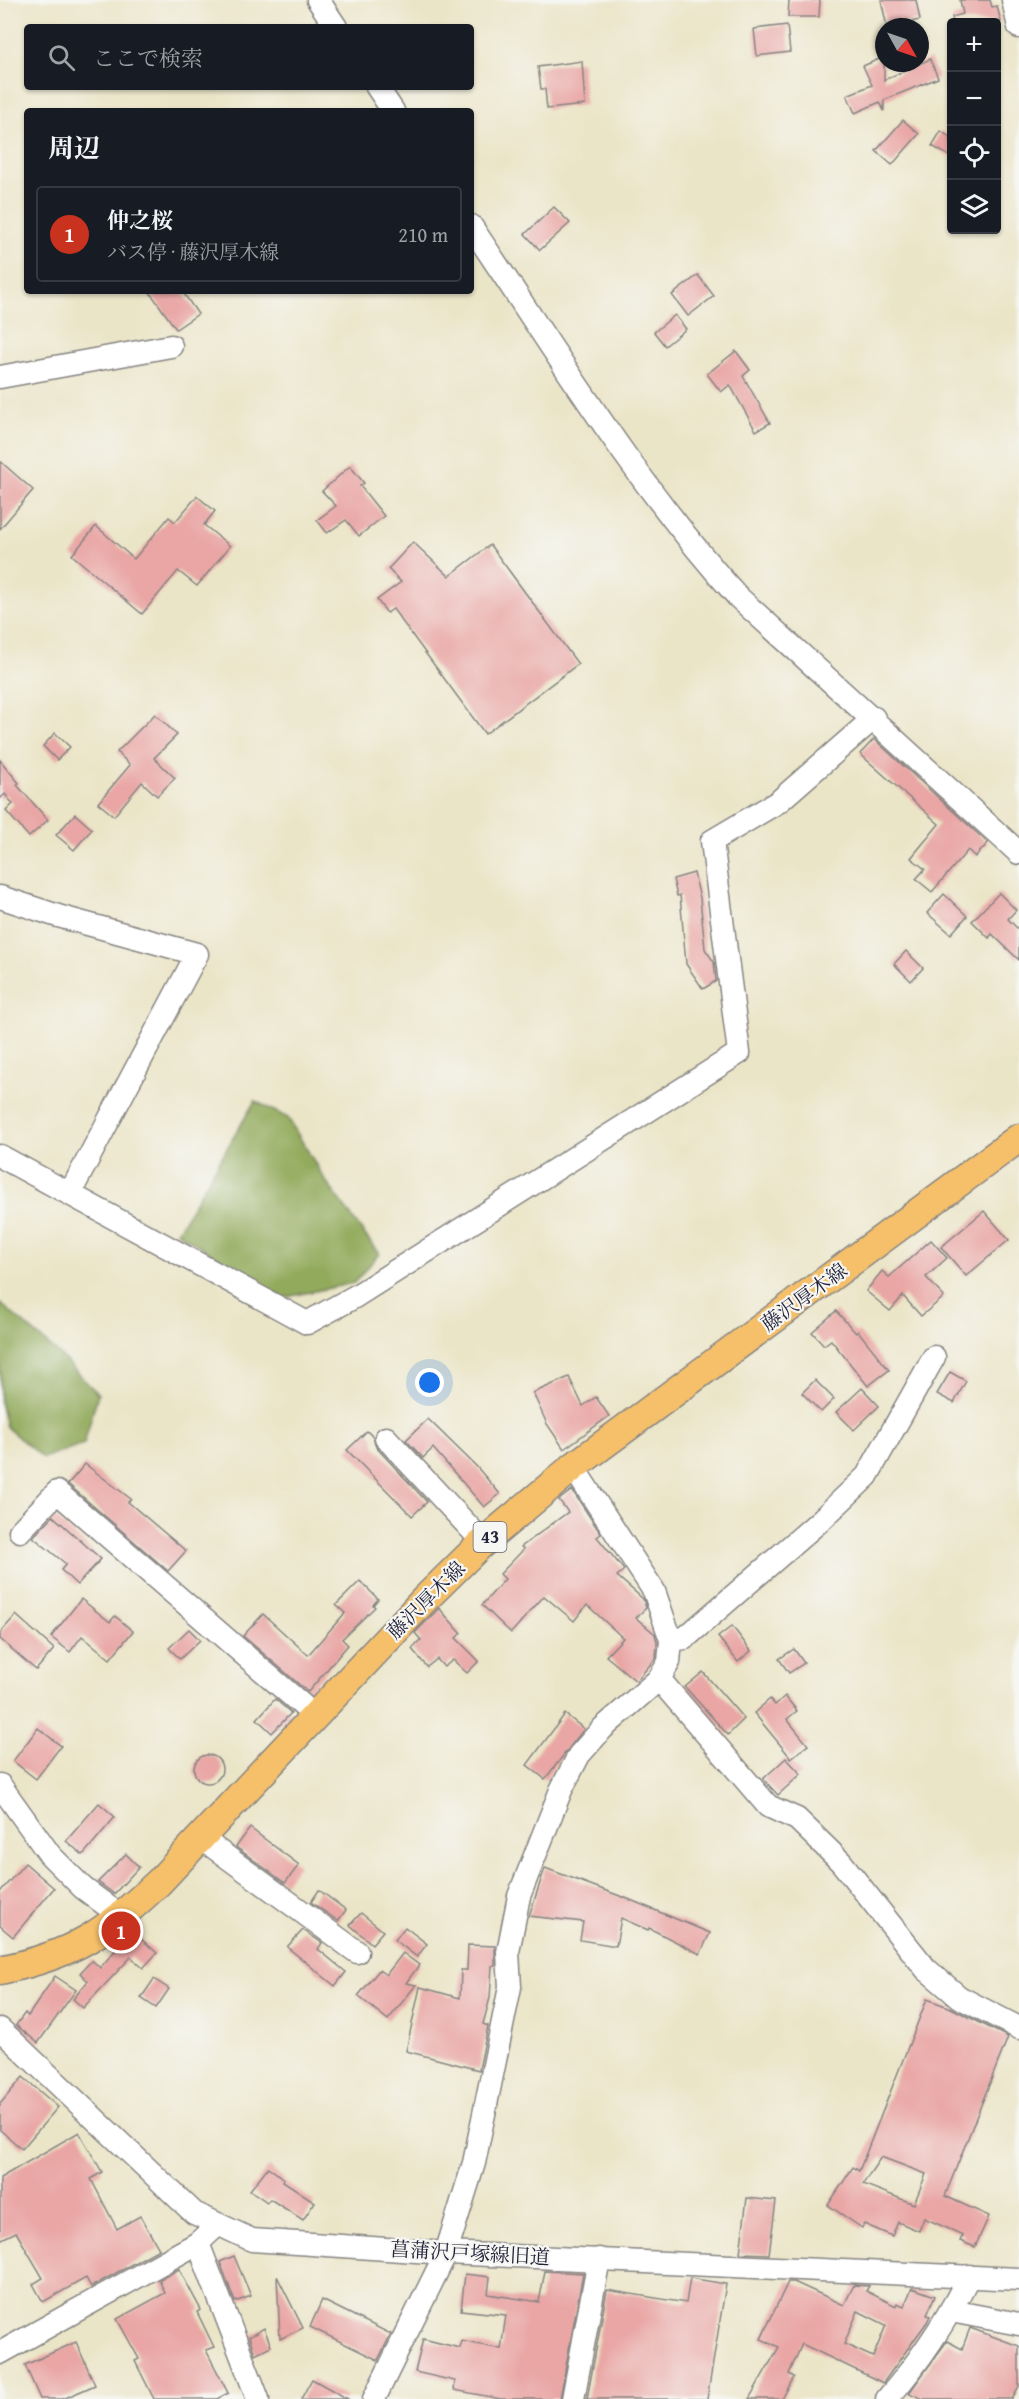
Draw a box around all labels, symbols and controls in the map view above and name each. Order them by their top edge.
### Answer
north arrow [875,18,929,72]
map controls [947,18,1001,234]
button: + [947,18,1001,72]
search box [24,24,474,90]
icon: search [45,41,78,74]
text: ここで検索 [93,42,203,74]
button: − [947,72,1001,126]
button: locate [947,126,1001,180]
text: 周辺 [48,128,100,167]
button: layers [947,180,1001,234]
text: 仲之桜 [107,204,173,236]
text: 1 [64,220,75,249]
text: 210 m [398,220,448,249]
text: バス停 · 藤沢厚木線 [107,237,279,266]
street label: 藤沢厚木線 [755,1255,853,1338]
your location [415,1368,444,1397]
road number: 43 [474,1522,506,1552]
street label: 藤沢厚木線 [380,1554,471,1645]
pin: 1 [102,1908,140,1954]
street label: 菖蒲沢戸塚線旧道 [389,2234,551,2271]

